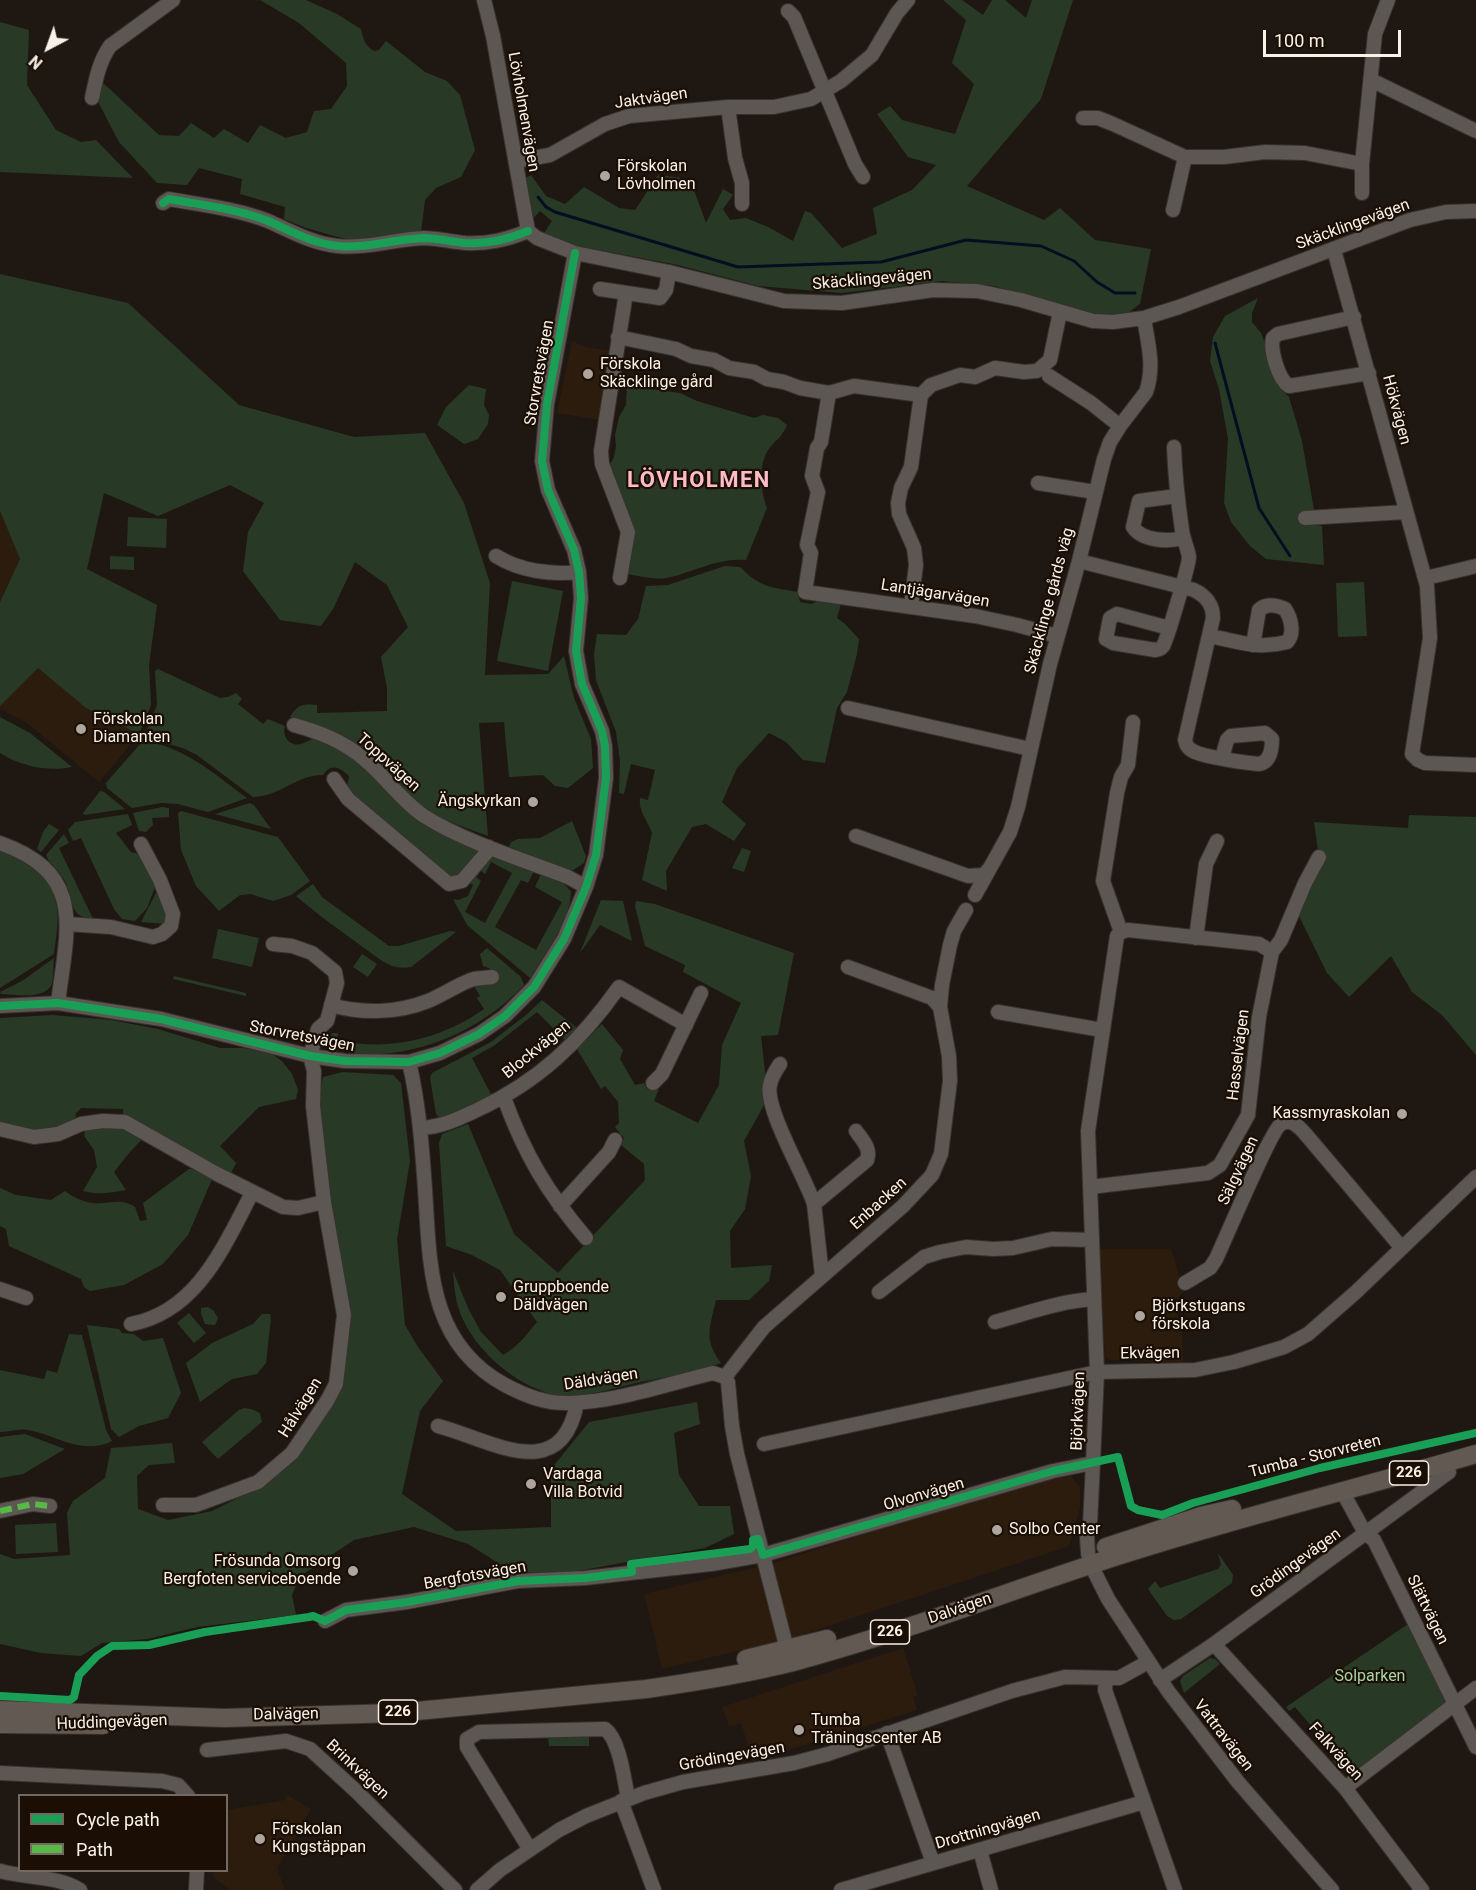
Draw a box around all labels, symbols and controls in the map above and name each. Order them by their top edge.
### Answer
north arrow [18,18,78,78]
scale bar [1266,18,1404,56]
text: 100 m [1274,30,1325,51]
text: N [25,51,46,73]
street label: Lövholmenvägen [503,51,543,173]
street label: Jaktvägen [613,84,689,114]
place label: Förskolan Lövholmen [617,157,696,195]
marker: Förskolan Lövholmen [598,169,612,183]
street label: Skäcklingevägen [1294,196,1412,254]
street label: Skäcklingevägen [812,265,932,295]
street label: Storvretsvägen [521,319,559,427]
place label: Förskola Skäcklinge gård [600,355,713,393]
marker: Förskola Skäcklinge gård [581,367,595,381]
street label: Hökvägen [1378,373,1414,447]
district label: LÖVHOLMEN [627,468,771,494]
street label: Skäcklinge gårds väg [1021,526,1079,676]
street label: Lantjägarvägen [879,576,991,612]
place label: Förskolan Diamanten [93,710,170,748]
marker: Förskolan Diamanten [74,722,88,736]
street label: Toppvägen [352,730,424,796]
place label: Ängskyrkan [438,792,521,812]
marker: Ängskyrkan [526,795,540,809]
street label: Hasselvägen [1224,1008,1254,1102]
street label: Storvretsvägen [248,1017,356,1057]
street label: Blockvägen [499,1017,575,1083]
place label: Kassmyraskolan [1272,1104,1390,1124]
marker: Kassmyraskolan [1395,1107,1409,1121]
street label: Sälgvägen [1215,1134,1263,1208]
street label: Enbacken [847,1174,911,1234]
place label: Gruppboende Däldvägen [513,1278,609,1316]
marker: Gruppboende Däldvägen [494,1290,508,1304]
place label: Björkstugans förskola [1152,1297,1246,1335]
marker: Björkstugans förskola [1133,1309,1147,1323]
street label: Ekvägen [1120,1344,1180,1364]
street label: Däldvägen [563,1365,639,1395]
street label: Björkvägen [1068,1371,1090,1451]
street label: Hålvägen [275,1375,327,1441]
street label: Tumba - Storvreten [1247,1431,1383,1483]
road number: 226 [1390,1461,1428,1485]
place label: Vardaga Villa Botvid [543,1465,623,1503]
street label: Olvonvägen [881,1474,967,1516]
marker: Vardaga Villa Botvid [524,1477,538,1491]
place label: Solbo Center [1009,1520,1100,1540]
marker: Solbo Center [990,1523,1004,1537]
street label: Grödingevägen [1247,1525,1345,1603]
place label: Frösunda Omsorg Bergfoten serviceboende [163,1552,341,1590]
street label: Bergfotsvägen [422,1558,528,1594]
marker: Frösunda Omsorg Bergfoten serviceboende [346,1564,360,1578]
street label: Slättvägen [1402,1572,1452,1648]
street label: Dalvägen [926,1589,994,1629]
road number: 226 [870,1620,910,1644]
park label: Solparken [1335,1667,1405,1687]
street label: Vattravägen [1189,1696,1257,1776]
road number: 226 [378,1700,418,1724]
street label: Dalvägen [253,1705,319,1725]
street label: Huddingevägen [56,1711,168,1735]
place label: Tumba Träningscenter AB [811,1711,942,1749]
street label: Falkvägen [1304,1719,1366,1785]
marker: Tumba Träningscenter AB [792,1723,806,1737]
street label: Brinkvägen [322,1736,392,1804]
street label: Grödingevägen [678,1738,786,1776]
legend [18,1794,228,1872]
street label: Drottningvägen [933,1806,1043,1854]
text: Cycle path [76,1809,160,1830]
place label: Förskolan Kungstäppan [272,1820,366,1858]
marker: Förskolan Kungstäppan [253,1832,267,1846]
text: Path [76,1839,113,1860]

